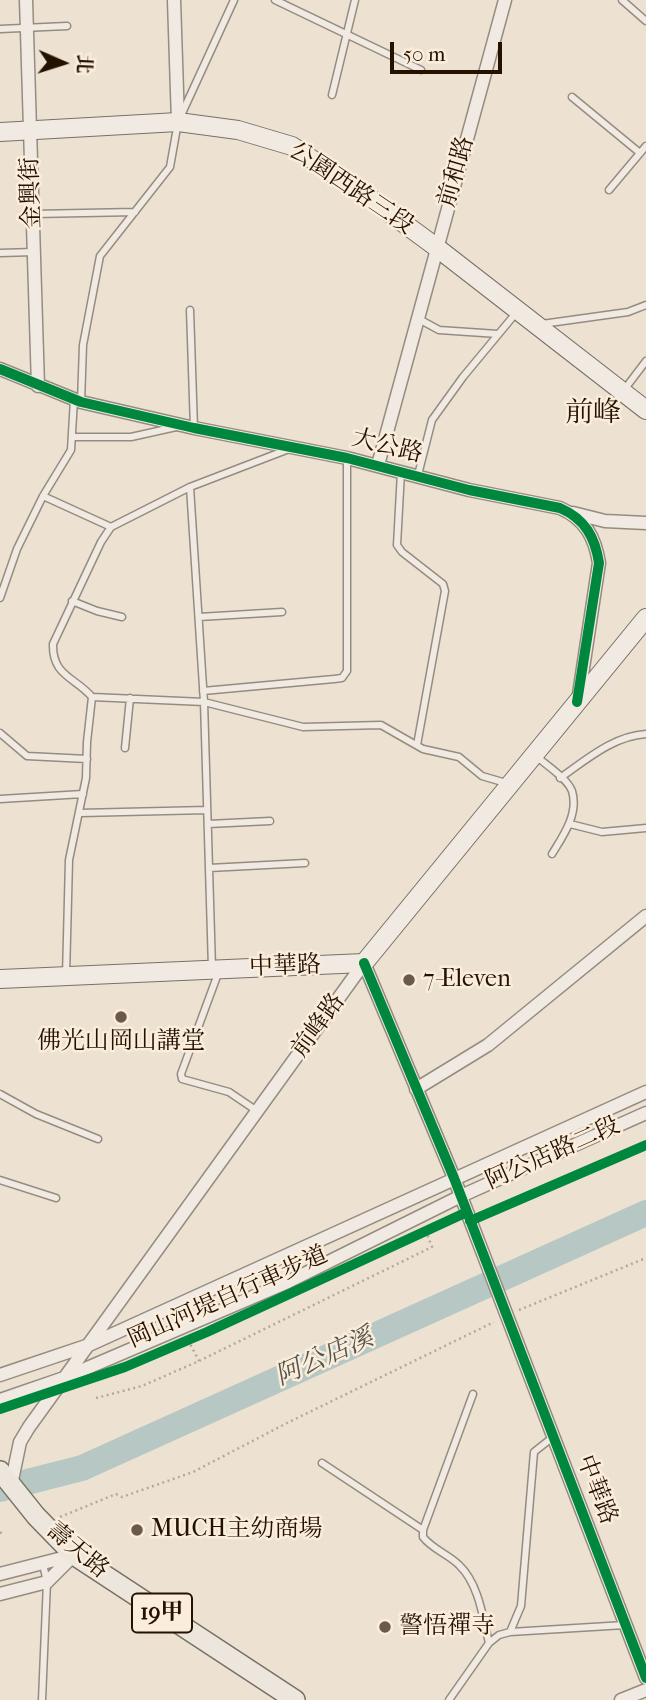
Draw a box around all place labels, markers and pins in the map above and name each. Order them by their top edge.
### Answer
place label: 7-Eleven [423,966,511,994]
marker: 7-Eleven [401,972,417,988]
marker: 佛光山岡山講堂 [113,1009,129,1025]
place label: 佛光山岡山講堂 [37,1028,205,1056]
place label: MUCH主幼商場 [151,1516,323,1544]
marker: MUCH主幼商場 [129,1522,145,1538]
place label: 警悟禪寺 [399,1613,495,1641]
marker: 警悟禪寺 [377,1619,393,1635]

